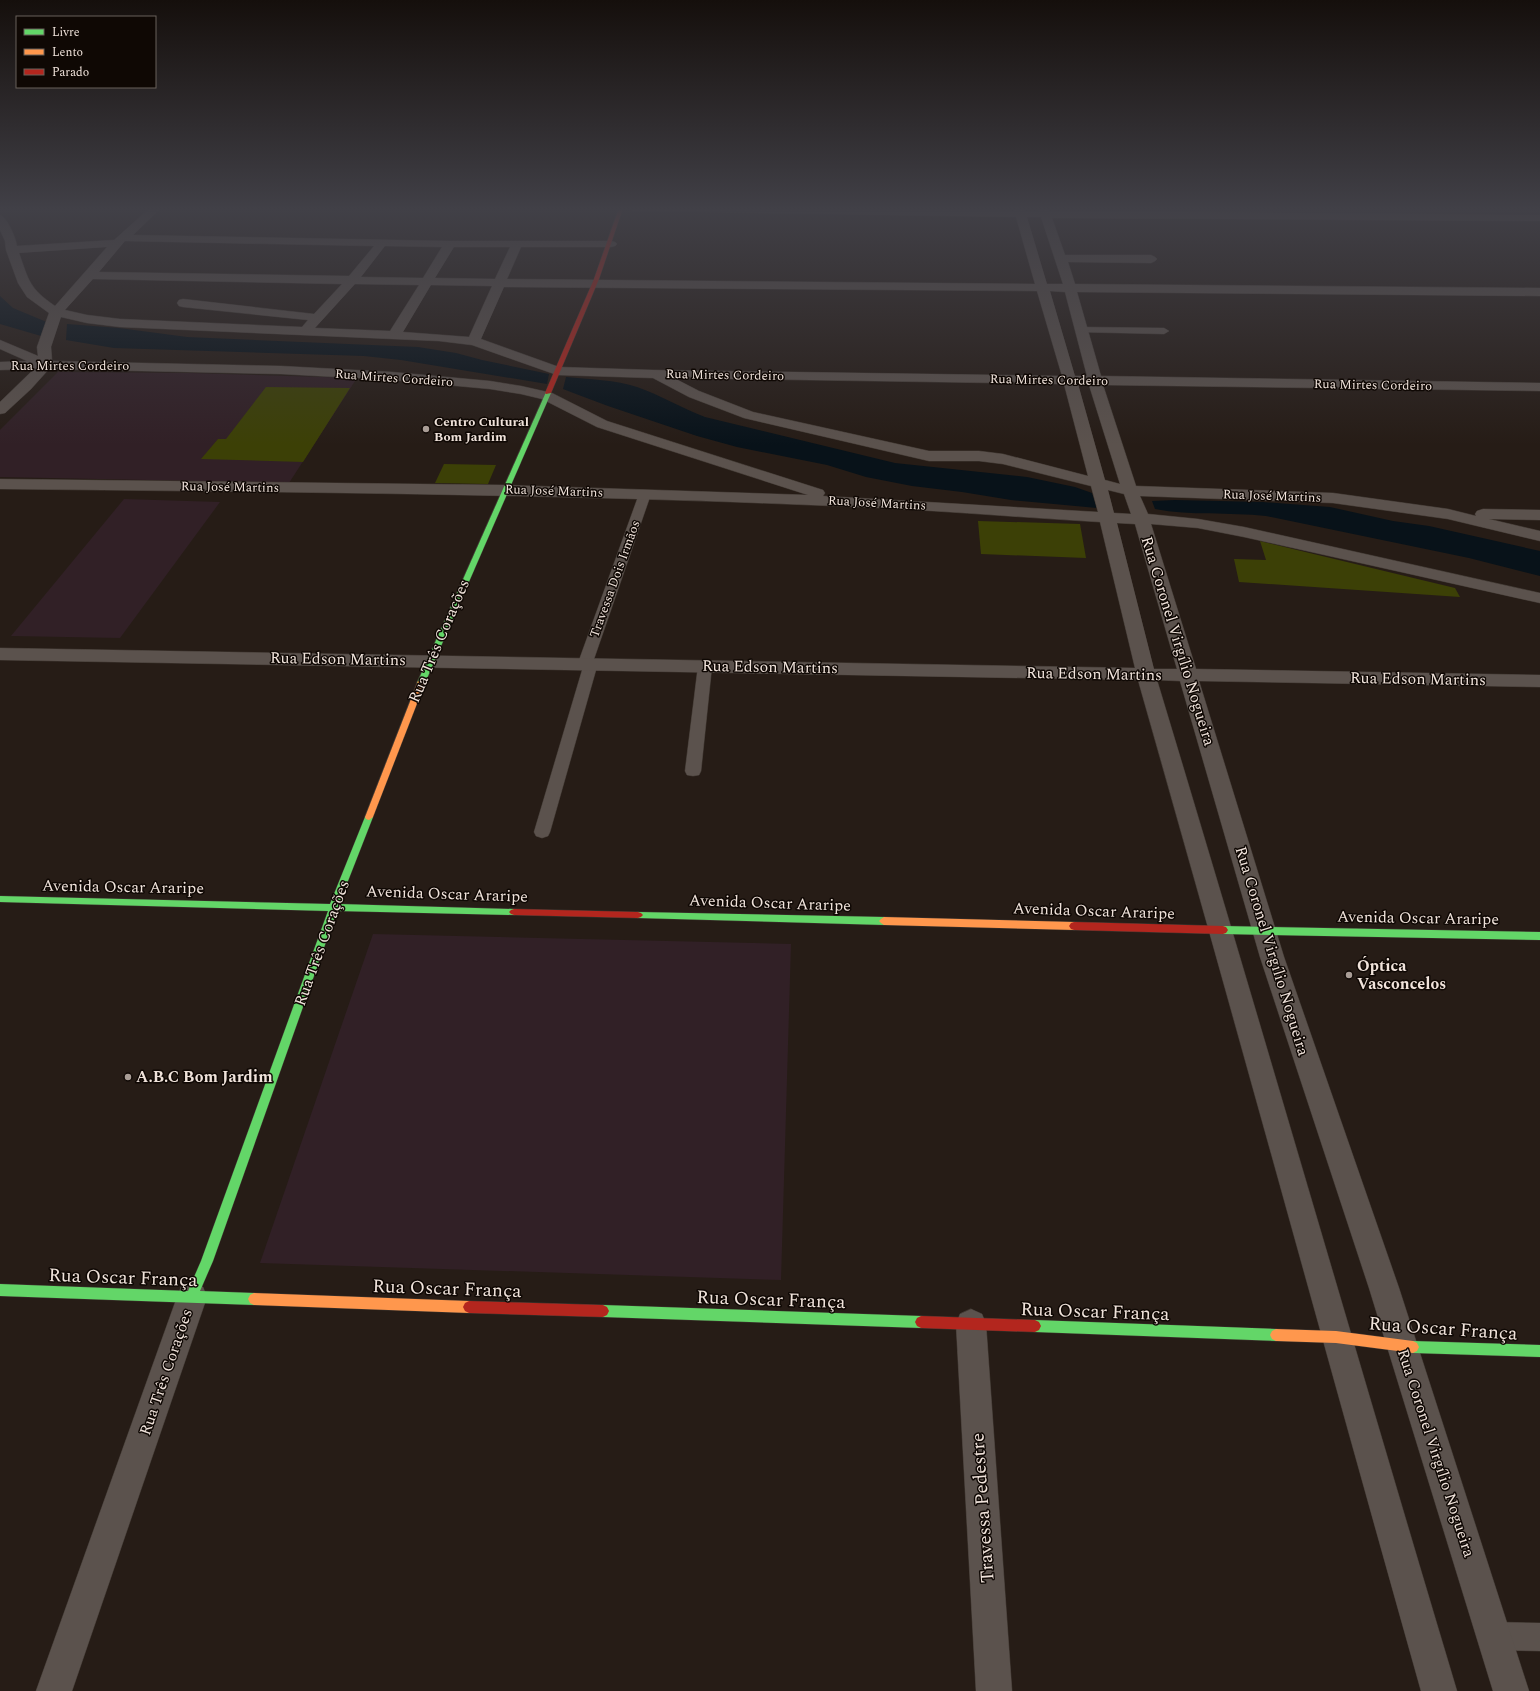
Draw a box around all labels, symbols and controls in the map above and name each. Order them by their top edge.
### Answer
legend [16,16,156,88]
text: Livre [52,23,80,42]
text: Lento [52,43,83,62]
text: Parado [52,63,89,82]
street label: Rua Mirtes Cordeiro [11,356,129,376]
street label: Rua Mirtes Cordeiro [334,364,454,392]
street label: Rua Mirtes Cordeiro [666,364,784,386]
street label: Rua Mirtes Cordeiro [990,369,1108,391]
street label: Rua Mirtes Cordeiro [1314,374,1432,396]
place label: Centro Cultural Bom Jardim [434,412,529,447]
marker: Centro Cultural Bom Jardim [421,424,431,434]
street label: Rua José Martins [181,476,279,498]
street label: Rua José Martins [505,479,603,503]
street label: Rua José Martins [1223,484,1321,508]
street label: Rua José Martins [827,490,927,516]
street label: Travessa Dois Irmãos [584,517,646,641]
street label: Rua Coronel Virgílio Nogueira [1135,533,1221,749]
street label: Rua Três Corações [402,575,476,707]
street label: Rua Edson Martins [270,646,406,672]
street label: Rua Edson Martins [702,654,838,680]
street label: Rua Edson Martins [1026,661,1162,687]
street label: Rua Edson Martins [1350,666,1486,692]
street label: Rua Coronel Virgílio Nogueira [1229,843,1315,1059]
street label: Avenida Oscar Araripe [42,874,204,900]
street label: Rua Três Corações [288,877,356,1009]
street label: Avenida Oscar Araripe [366,879,528,909]
street label: Avenida Oscar Araripe [689,888,851,918]
street label: Avenida Oscar Araripe [1013,896,1175,926]
street label: Avenida Oscar Araripe [1337,905,1499,931]
place label: Óptica Vasconcelos [1357,954,1446,996]
marker: Óptica Vasconcelos [1344,970,1354,980]
place label: A.B.C Bom Jardim [136,1065,273,1089]
marker: A.B.C Bom Jardim [123,1072,133,1082]
street label: Rua Oscar França [48,1261,199,1295]
street label: Rua Oscar França [372,1272,523,1306]
street label: Rua Oscar França [696,1283,847,1317]
street label: Rua Oscar França [1020,1295,1171,1329]
street label: Rua Três Corações [133,1306,199,1438]
street label: Rua Oscar França [1368,1309,1519,1349]
street label: Rua Coronel Virgílio Nogueira [1391,1346,1481,1560]
street label: Travessa Pedestre [963,1432,1003,1584]

